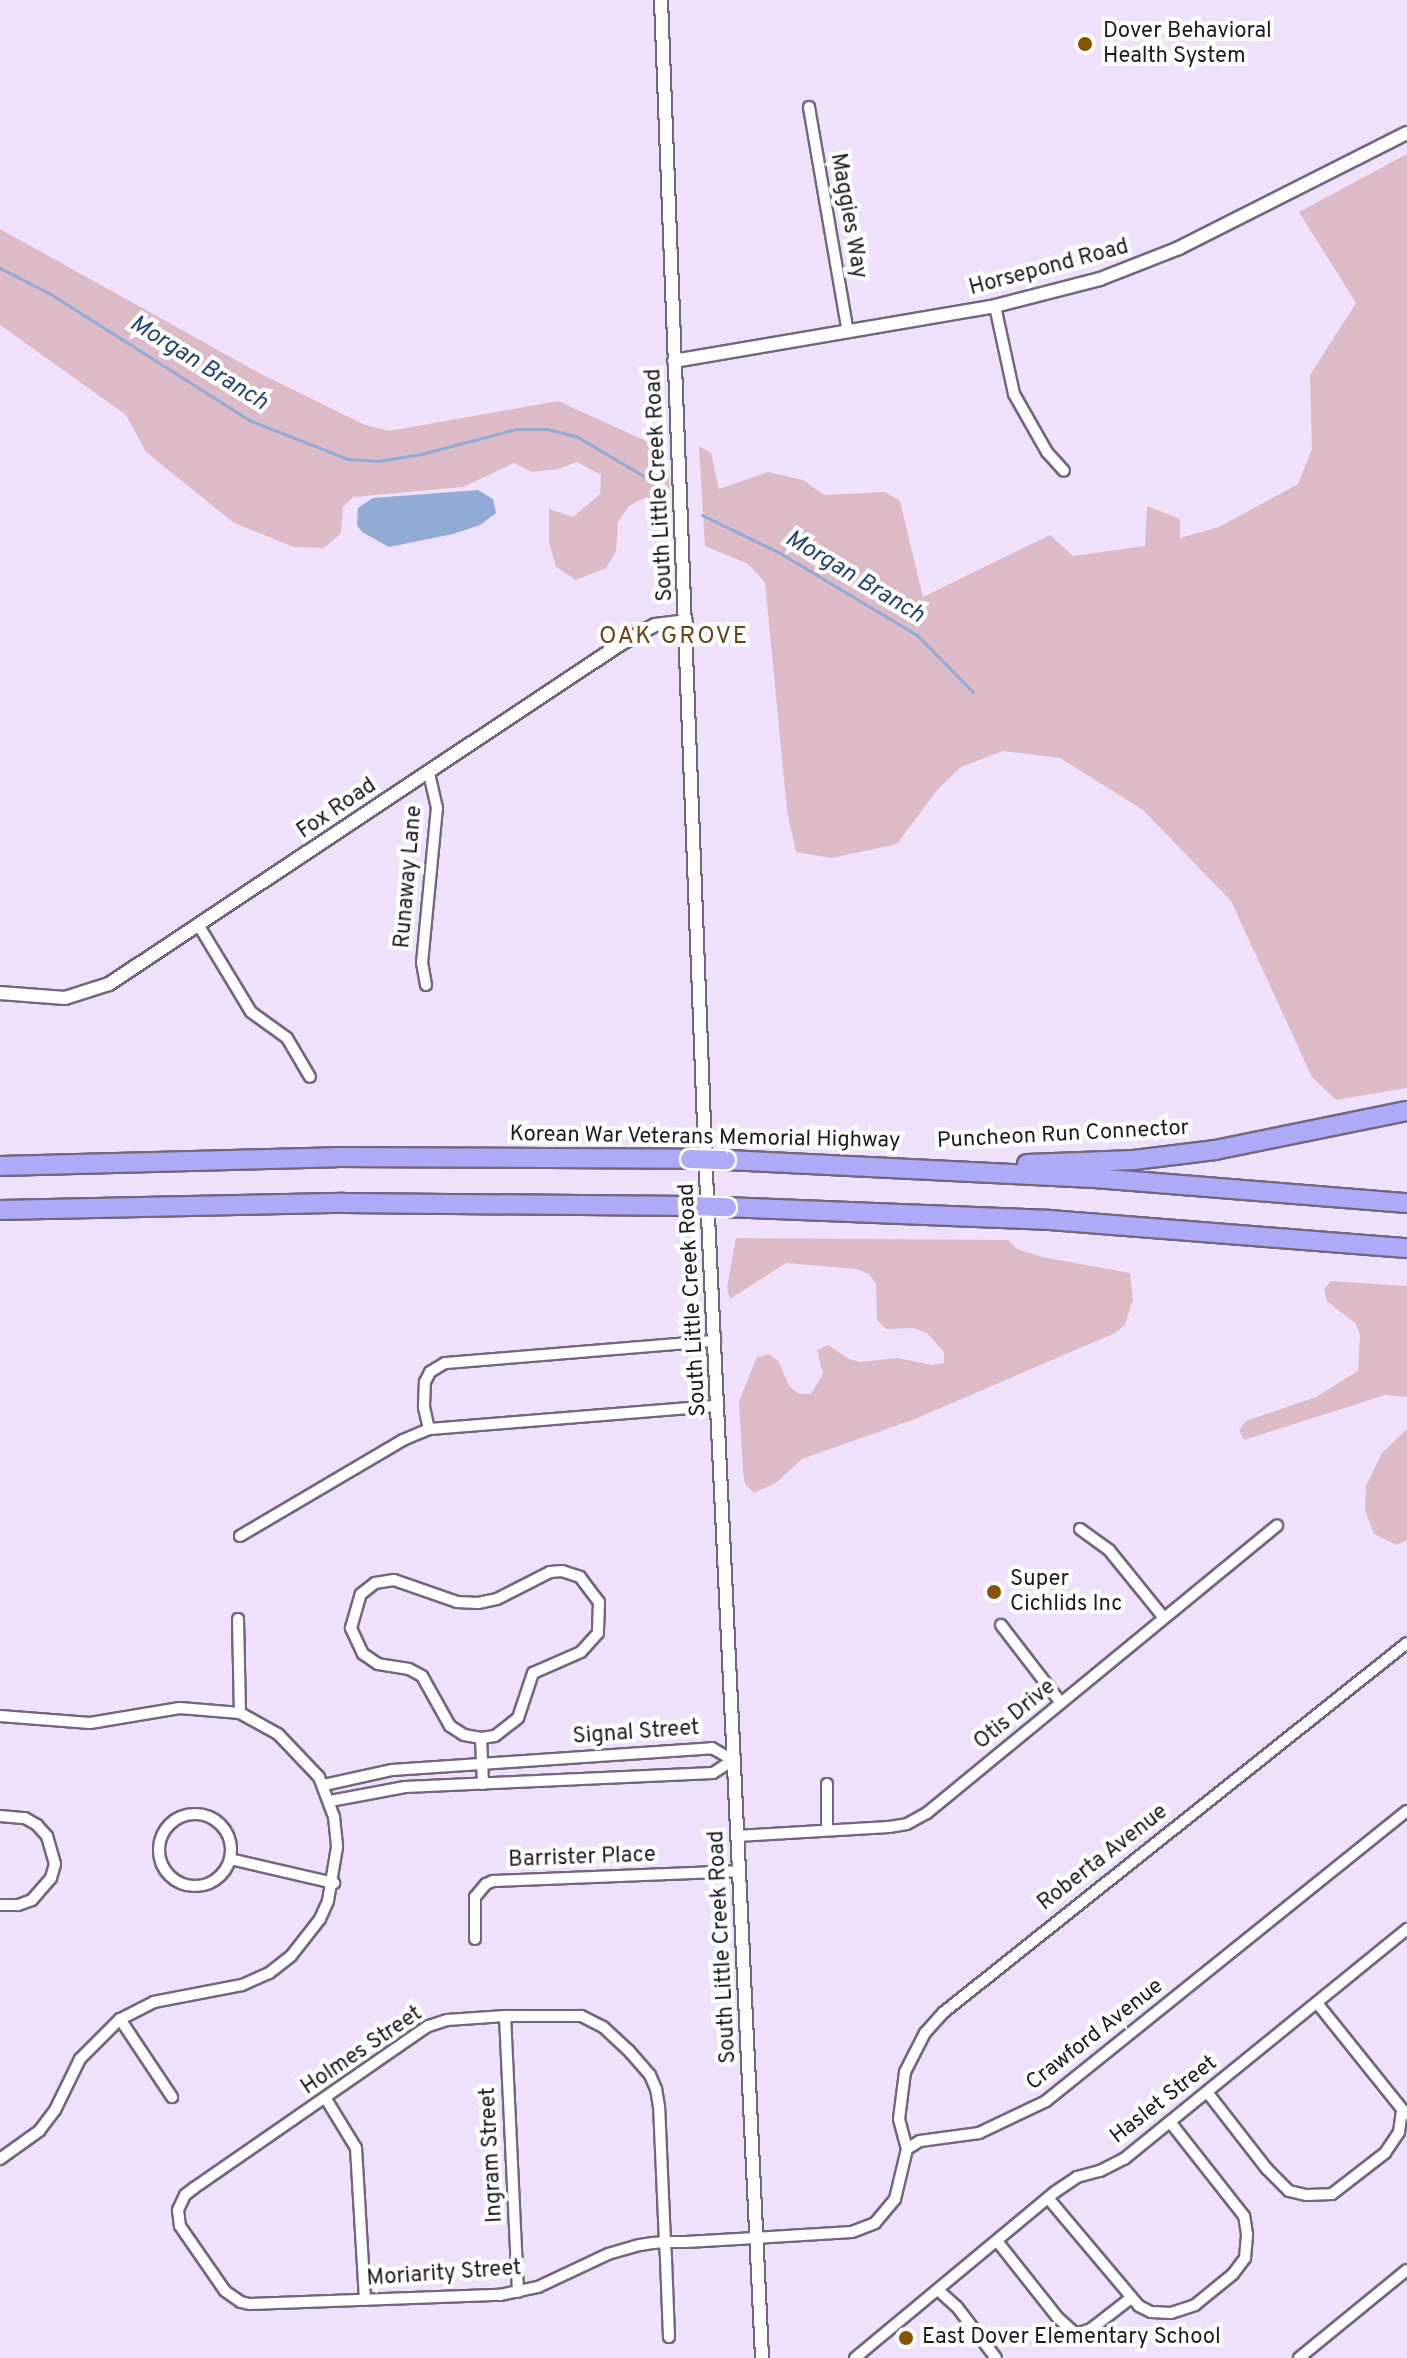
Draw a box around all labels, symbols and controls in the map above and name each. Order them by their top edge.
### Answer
place label: Dover Behavioral Health System [1103,18,1272,70]
marker: Dover Behavioral Health System [1074,33,1096,55]
street label: Maggies Way [824,151,872,281]
street label: Horsepond Road [966,234,1132,302]
water label: Morgan Branch [124,310,272,418]
street label: South Little Creek Road [641,368,679,602]
water label: Morgan Branch [779,525,929,631]
district label: OAK GROVE [599,624,749,652]
street label: Fox Road [292,773,382,845]
street label: Runaway Lane [390,805,428,949]
street label: Puncheon Run Connector [936,1115,1190,1155]
street label: Korean War Veterans Memorial Highway [509,1121,901,1155]
street label: South Little Creek Road [674,1183,712,1417]
place label: Super Cichlids Inc [1010,1566,1122,1618]
marker: Super Cichlids Inc [985,1583,1003,1601]
street label: Otis Drive [969,1674,1061,1756]
street label: Signal Street [572,1715,700,1751]
street label: Roberta Avenue [1032,1799,1174,1917]
street label: South Little Creek Road [704,1830,742,2064]
street label: Barrister Place [508,1842,656,1874]
street label: Crawford Avenue [1021,1973,1169,2097]
street label: Holmes Street [297,2001,427,2101]
street label: Haslet Street [1105,2050,1223,2150]
street label: Ingram Street [475,2086,509,2224]
street label: Moriarity Street [366,2255,522,2293]
place label: East Dover Elementary School [922,2325,1221,2351]
marker: East Dover Elementary School [897,2329,915,2347]

